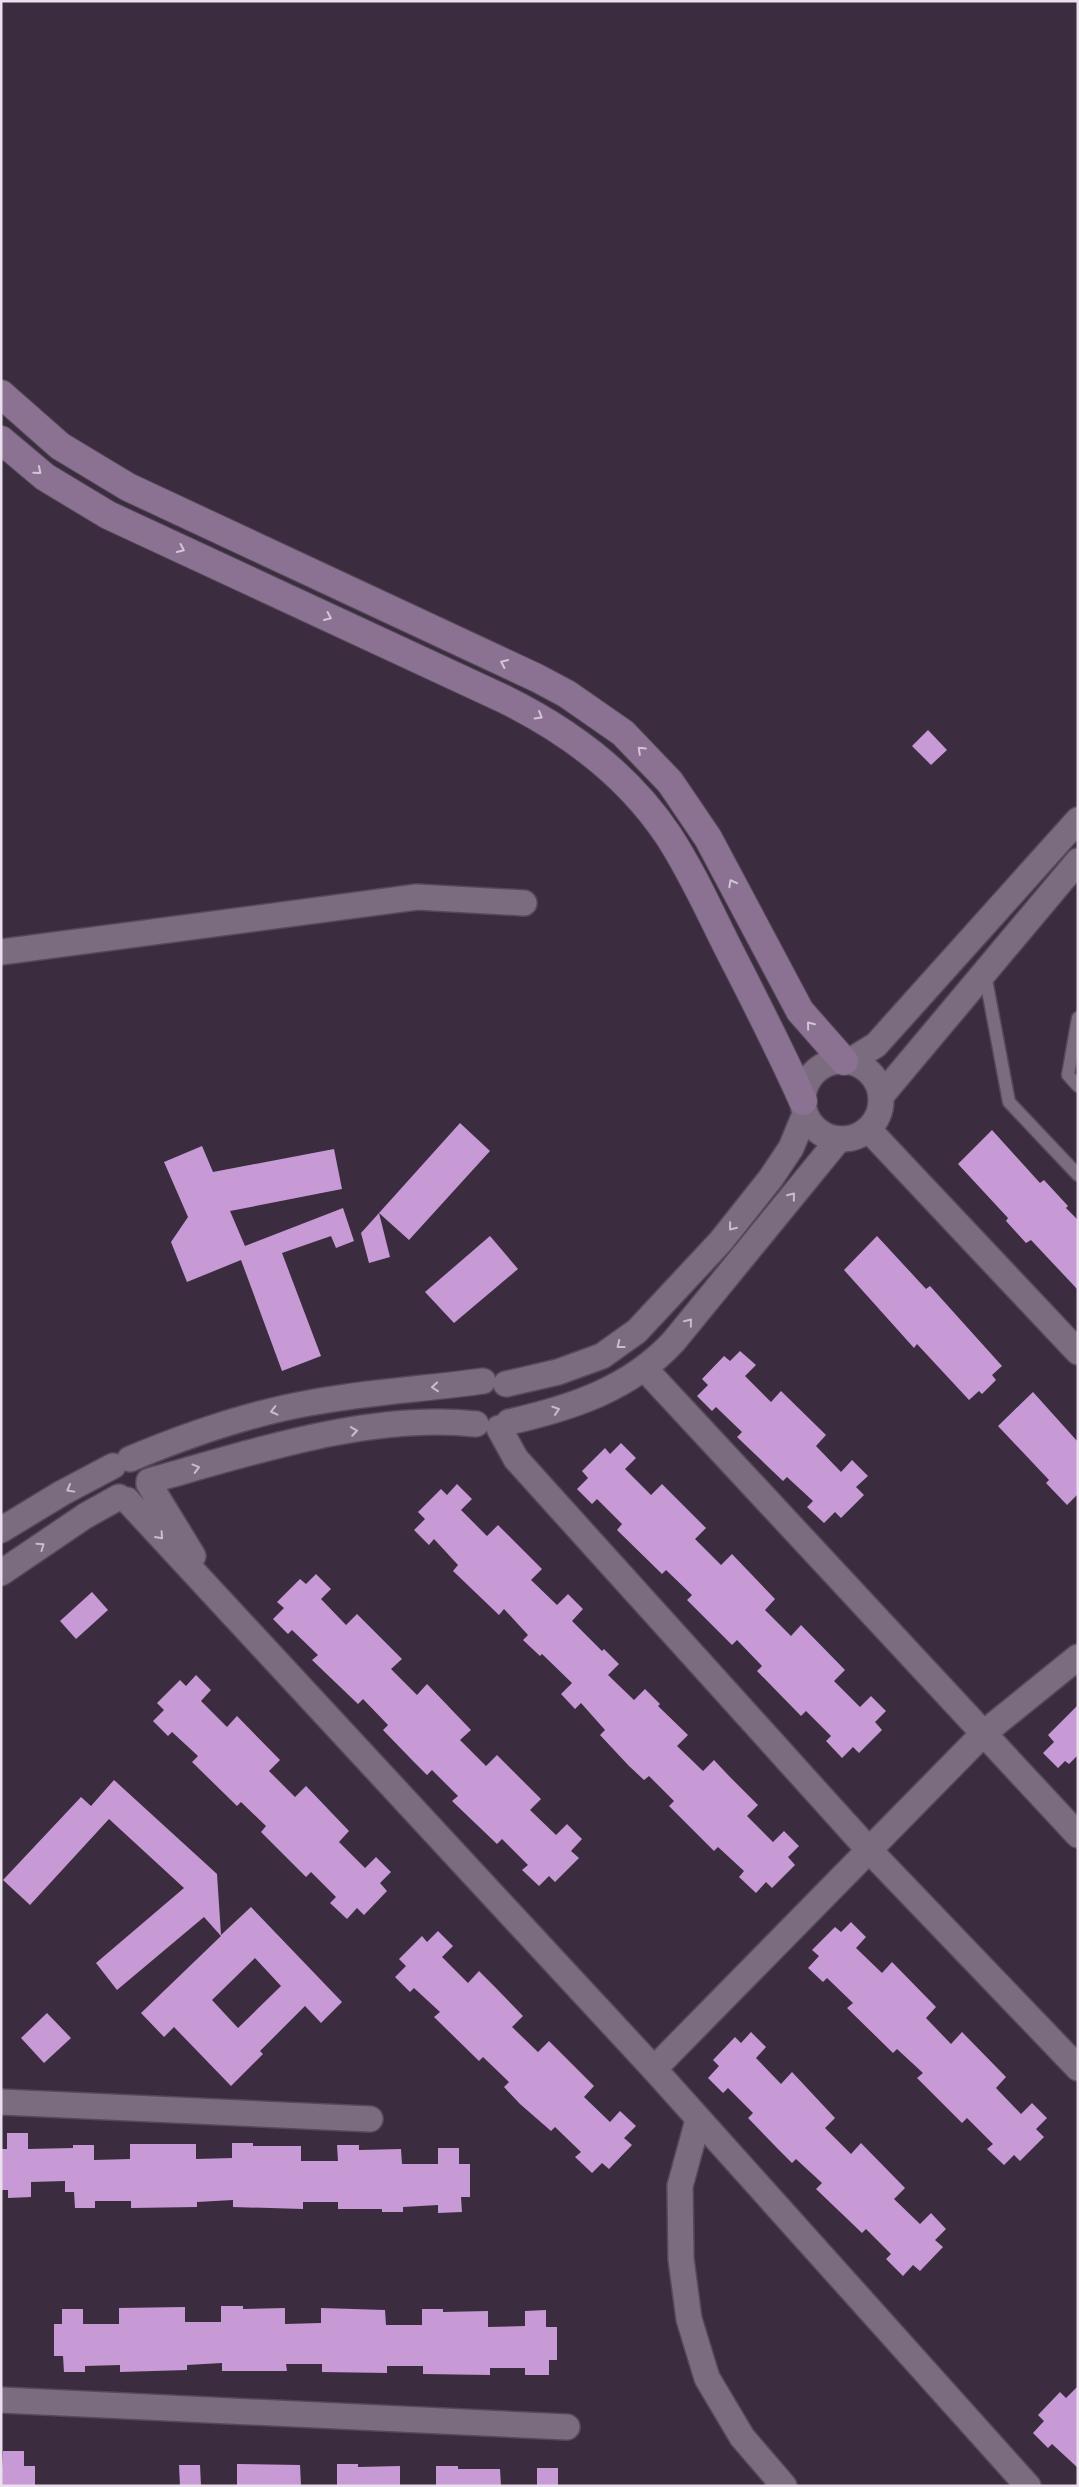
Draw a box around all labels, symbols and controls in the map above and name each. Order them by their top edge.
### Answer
one-way arrow [33,466,42,475]
one-way arrow [176,543,185,553]
one-way arrow [323,611,332,621]
one-way arrow [501,659,510,669]
one-way arrow [533,710,542,720]
one-way arrow [637,747,646,756]
one-way arrow [728,879,738,888]
one-way arrow [808,1022,816,1031]
one-way arrow [787,1193,796,1202]
one-way arrow [729,1221,737,1230]
one-way arrow [683,1319,691,1328]
one-way arrow [617,1339,626,1347]
one-way arrow [430,1381,438,1392]
one-way arrow [271,1406,279,1416]
one-way arrow [552,1406,560,1416]
one-way arrow [351,1426,359,1437]
one-way arrow [192,1463,201,1474]
one-way arrow [66,1483,75,1493]
one-way arrow [154,1531,163,1540]
one-way arrow [36,1543,45,1552]

